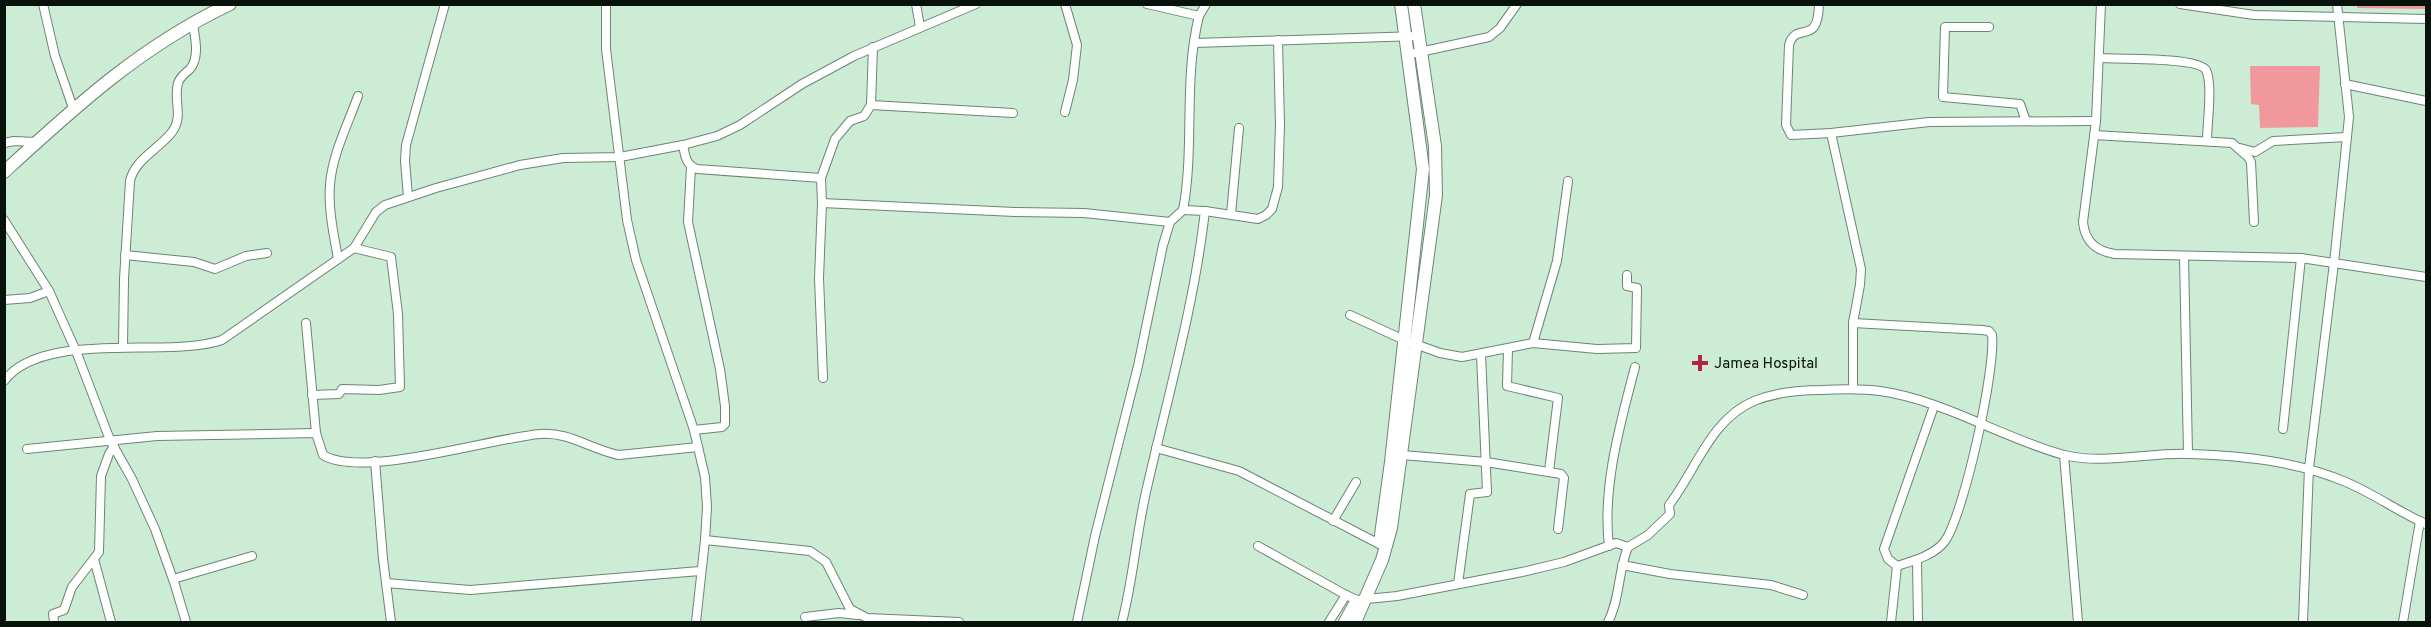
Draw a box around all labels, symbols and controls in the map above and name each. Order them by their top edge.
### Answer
marker: Jamea Hospital [1691,354,1709,372]
place label: Jamea Hospital [1714,355,1818,374]

